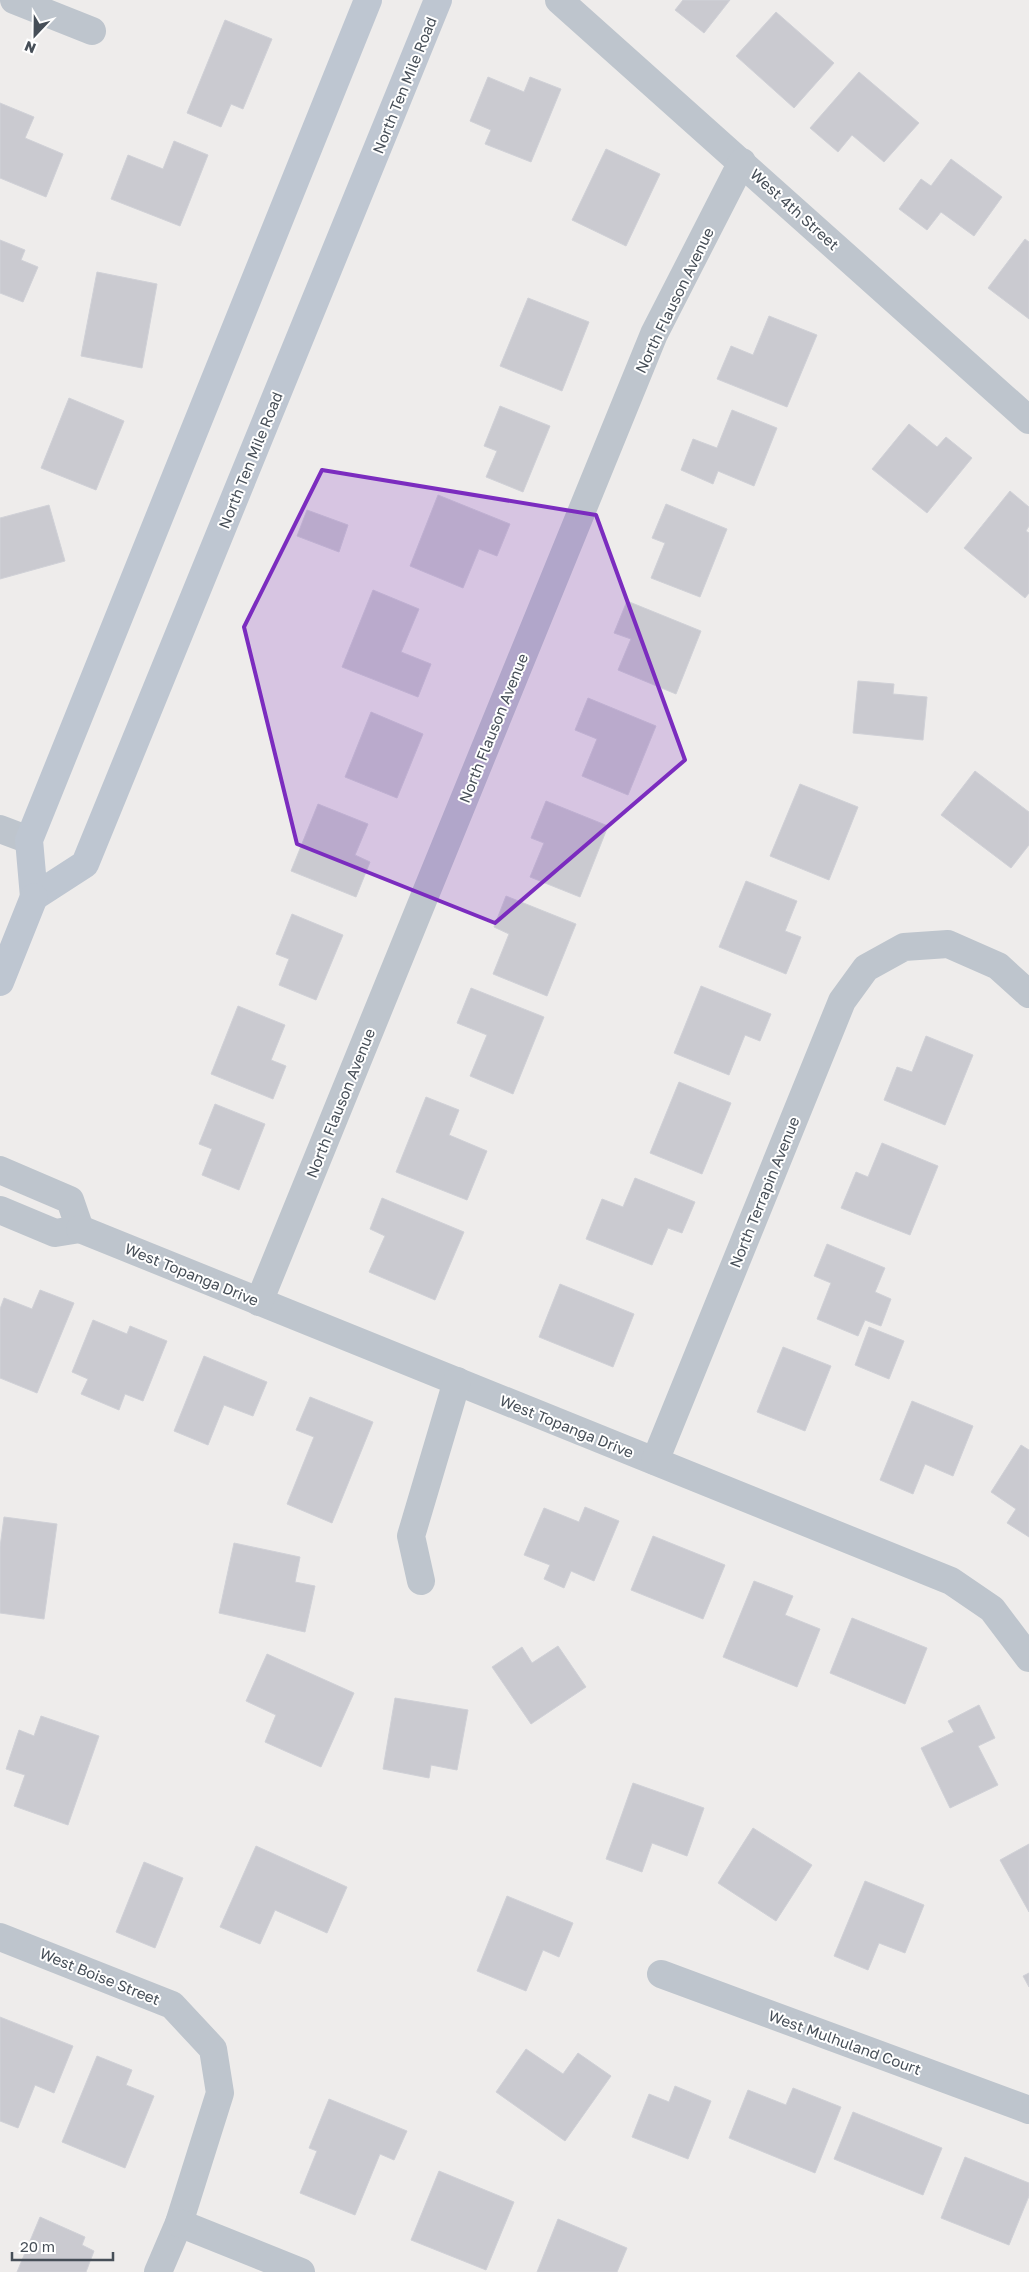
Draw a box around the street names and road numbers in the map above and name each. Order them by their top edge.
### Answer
street label: North Ten Mile Road [368,14,440,156]
street label: West 4th Street [747,165,843,253]
street label: North Flauson Avenue [631,224,717,376]
street label: North Ten Mile Road [214,389,286,531]
street label: North Flauson Avenue [455,650,531,805]
street label: North Flauson Avenue [302,1025,378,1180]
street label: North Terrapin Avenue [725,1114,803,1270]
street label: West Topanga Drive [122,1239,262,1309]
street label: West Topanga Drive [497,1391,637,1461]
street label: West Boise Street [37,1944,163,2008]
street label: West Mulhuland Court [766,2006,924,2078]

